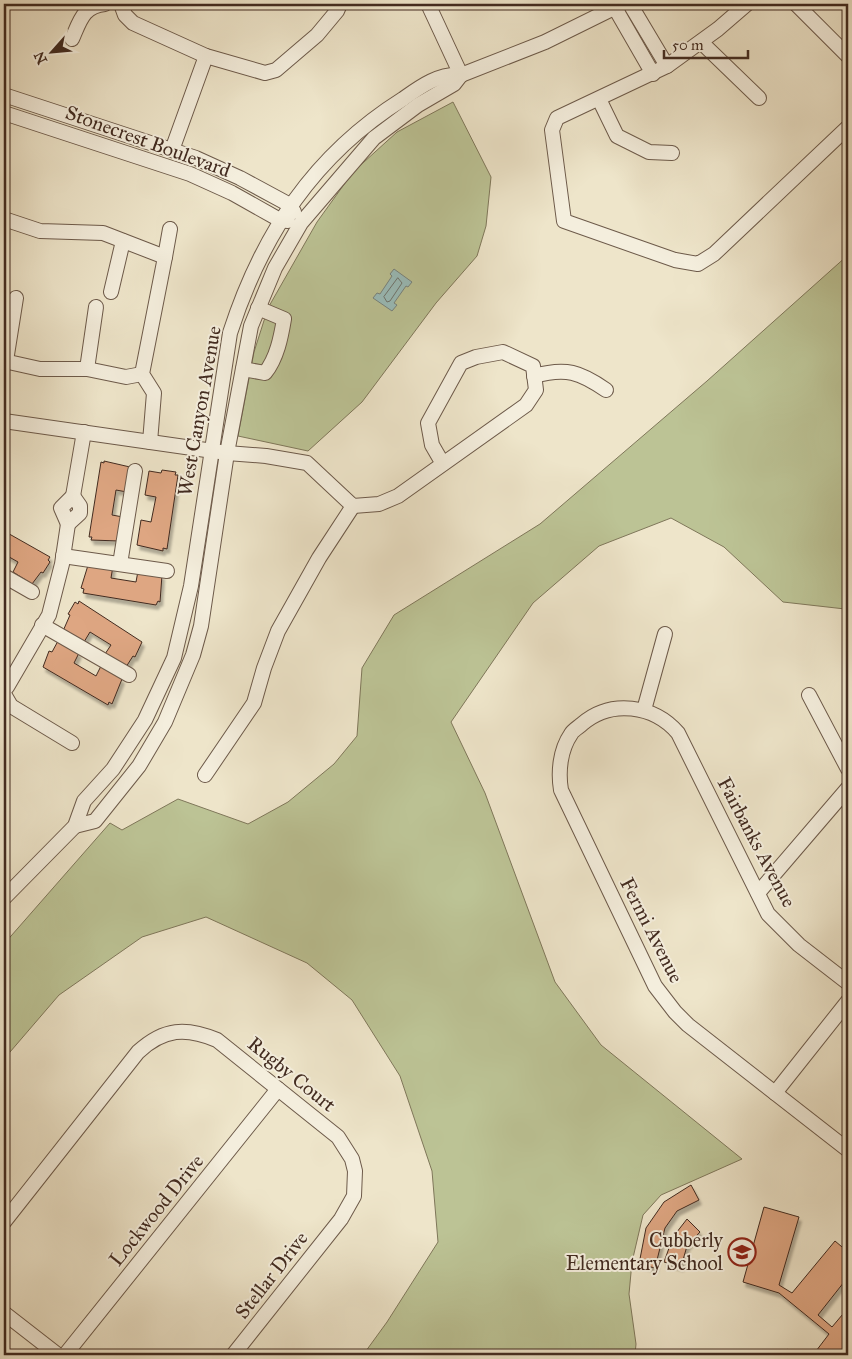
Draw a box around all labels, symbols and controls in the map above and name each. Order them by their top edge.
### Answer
north arrow [28,28,78,78]
scale bar [664,28,748,60]
text: 50 m [672,36,704,54]
text: N [31,48,51,67]
street label: Stonecrest Boulevard [62,100,234,182]
street label: West Canyon Avenue [172,324,226,498]
street label: Fairbanks Avenue [713,773,801,911]
street label: Fermi Avenue [615,873,689,987]
street label: Rugby Court [243,1031,341,1117]
street label: Lockwood Drive [104,1149,208,1271]
street label: Stellar Drive [229,1227,313,1323]
place label: Cubberly Elementary School [566,1228,724,1275]
school or university icon: Cubberly Elementary School [727,1237,757,1267]

